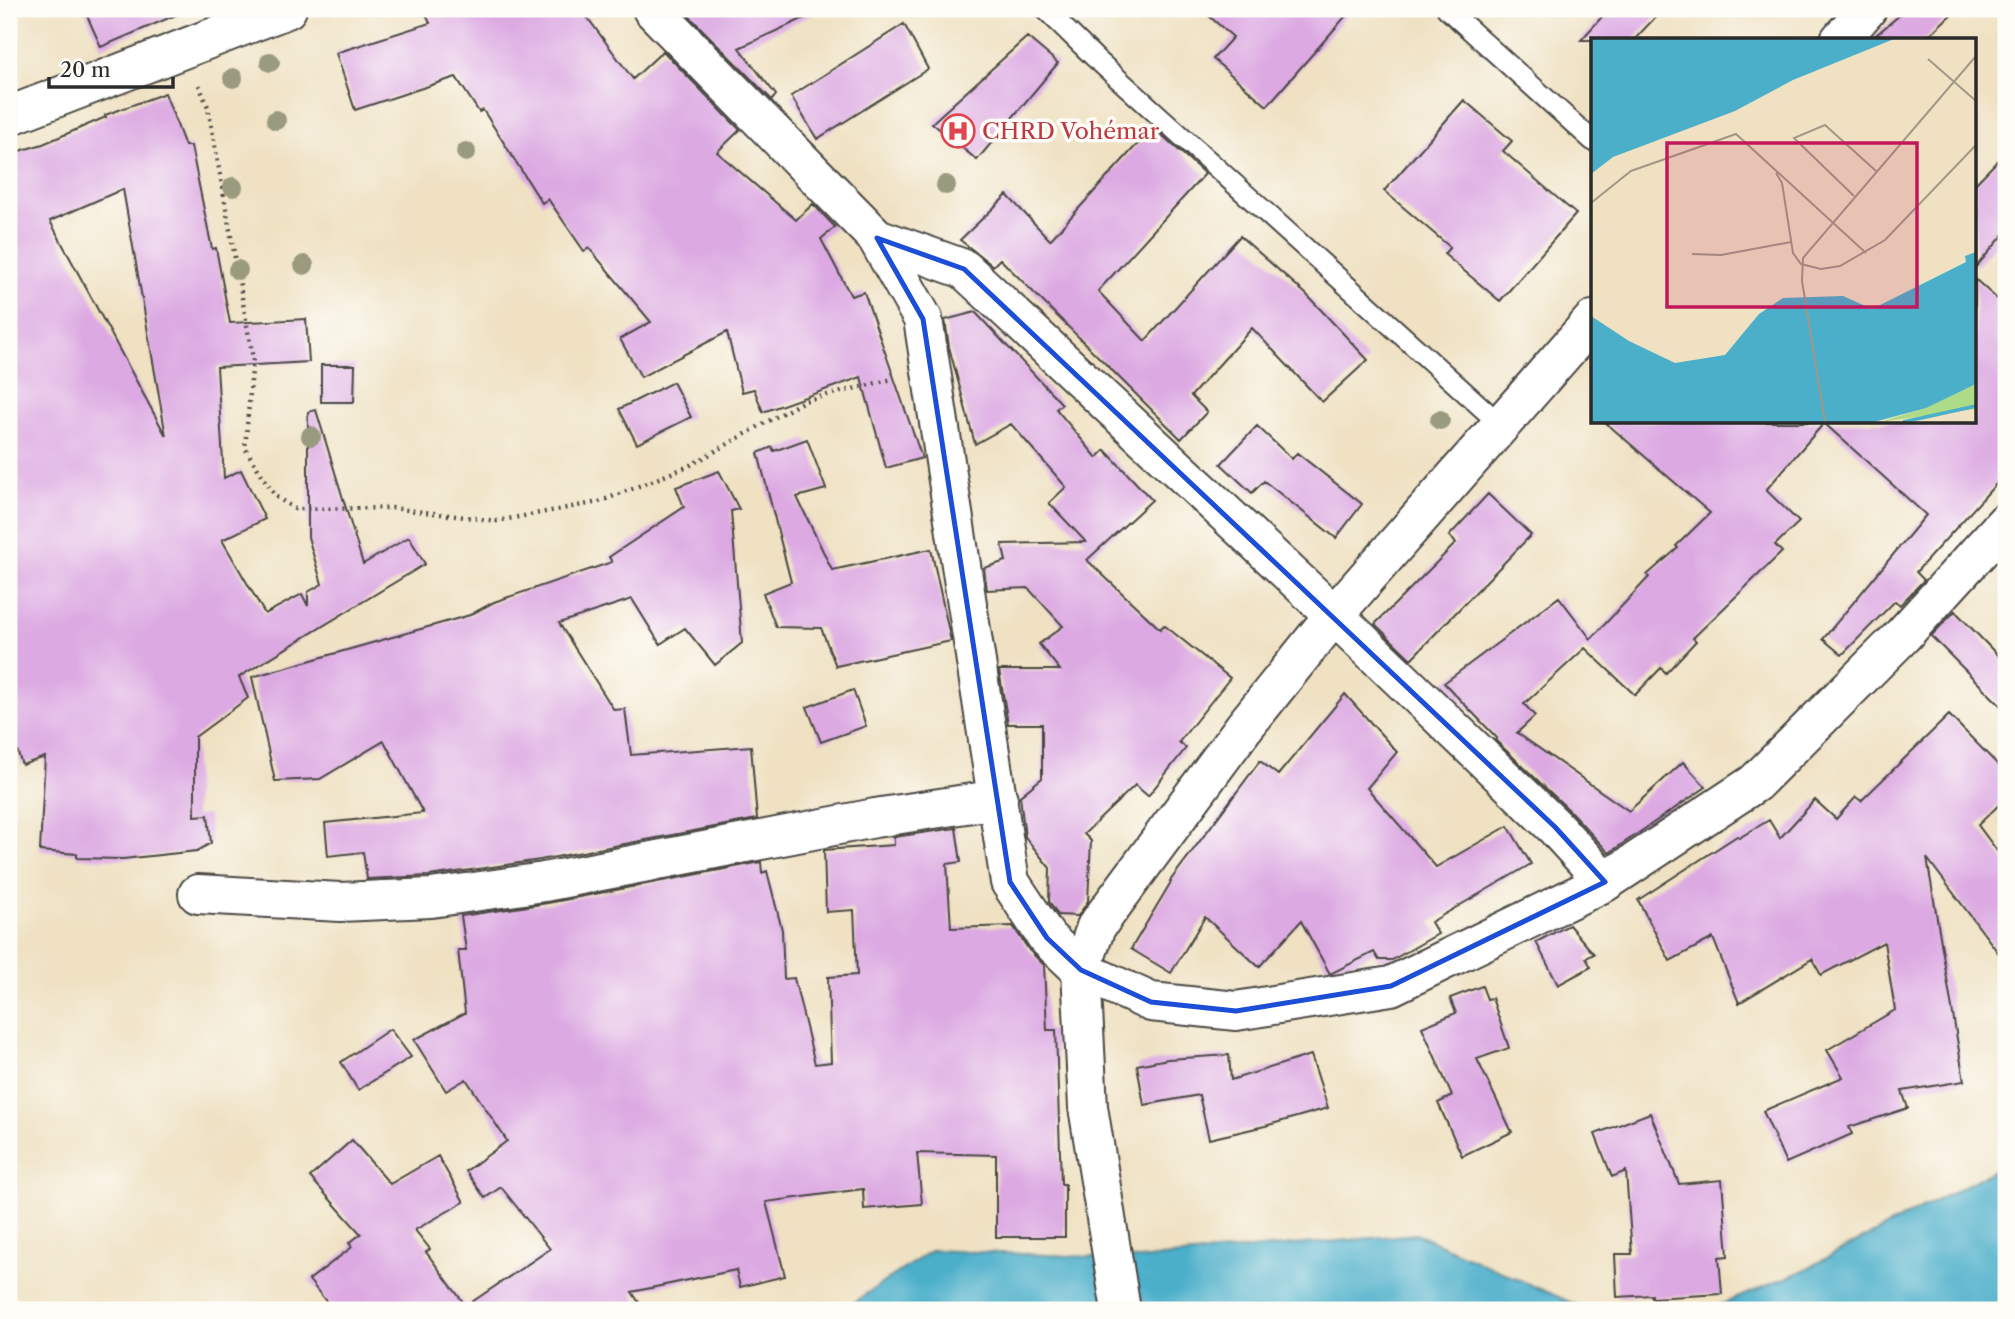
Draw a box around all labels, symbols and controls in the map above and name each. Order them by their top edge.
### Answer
inset map [1591,38,1976,424]
scale bar [49,46,173,90]
text: 20 m [60,57,111,82]
hospital icon: CHRD Vohémar [939,112,977,150]
place label: CHRD Vohémar [982,117,1160,145]

